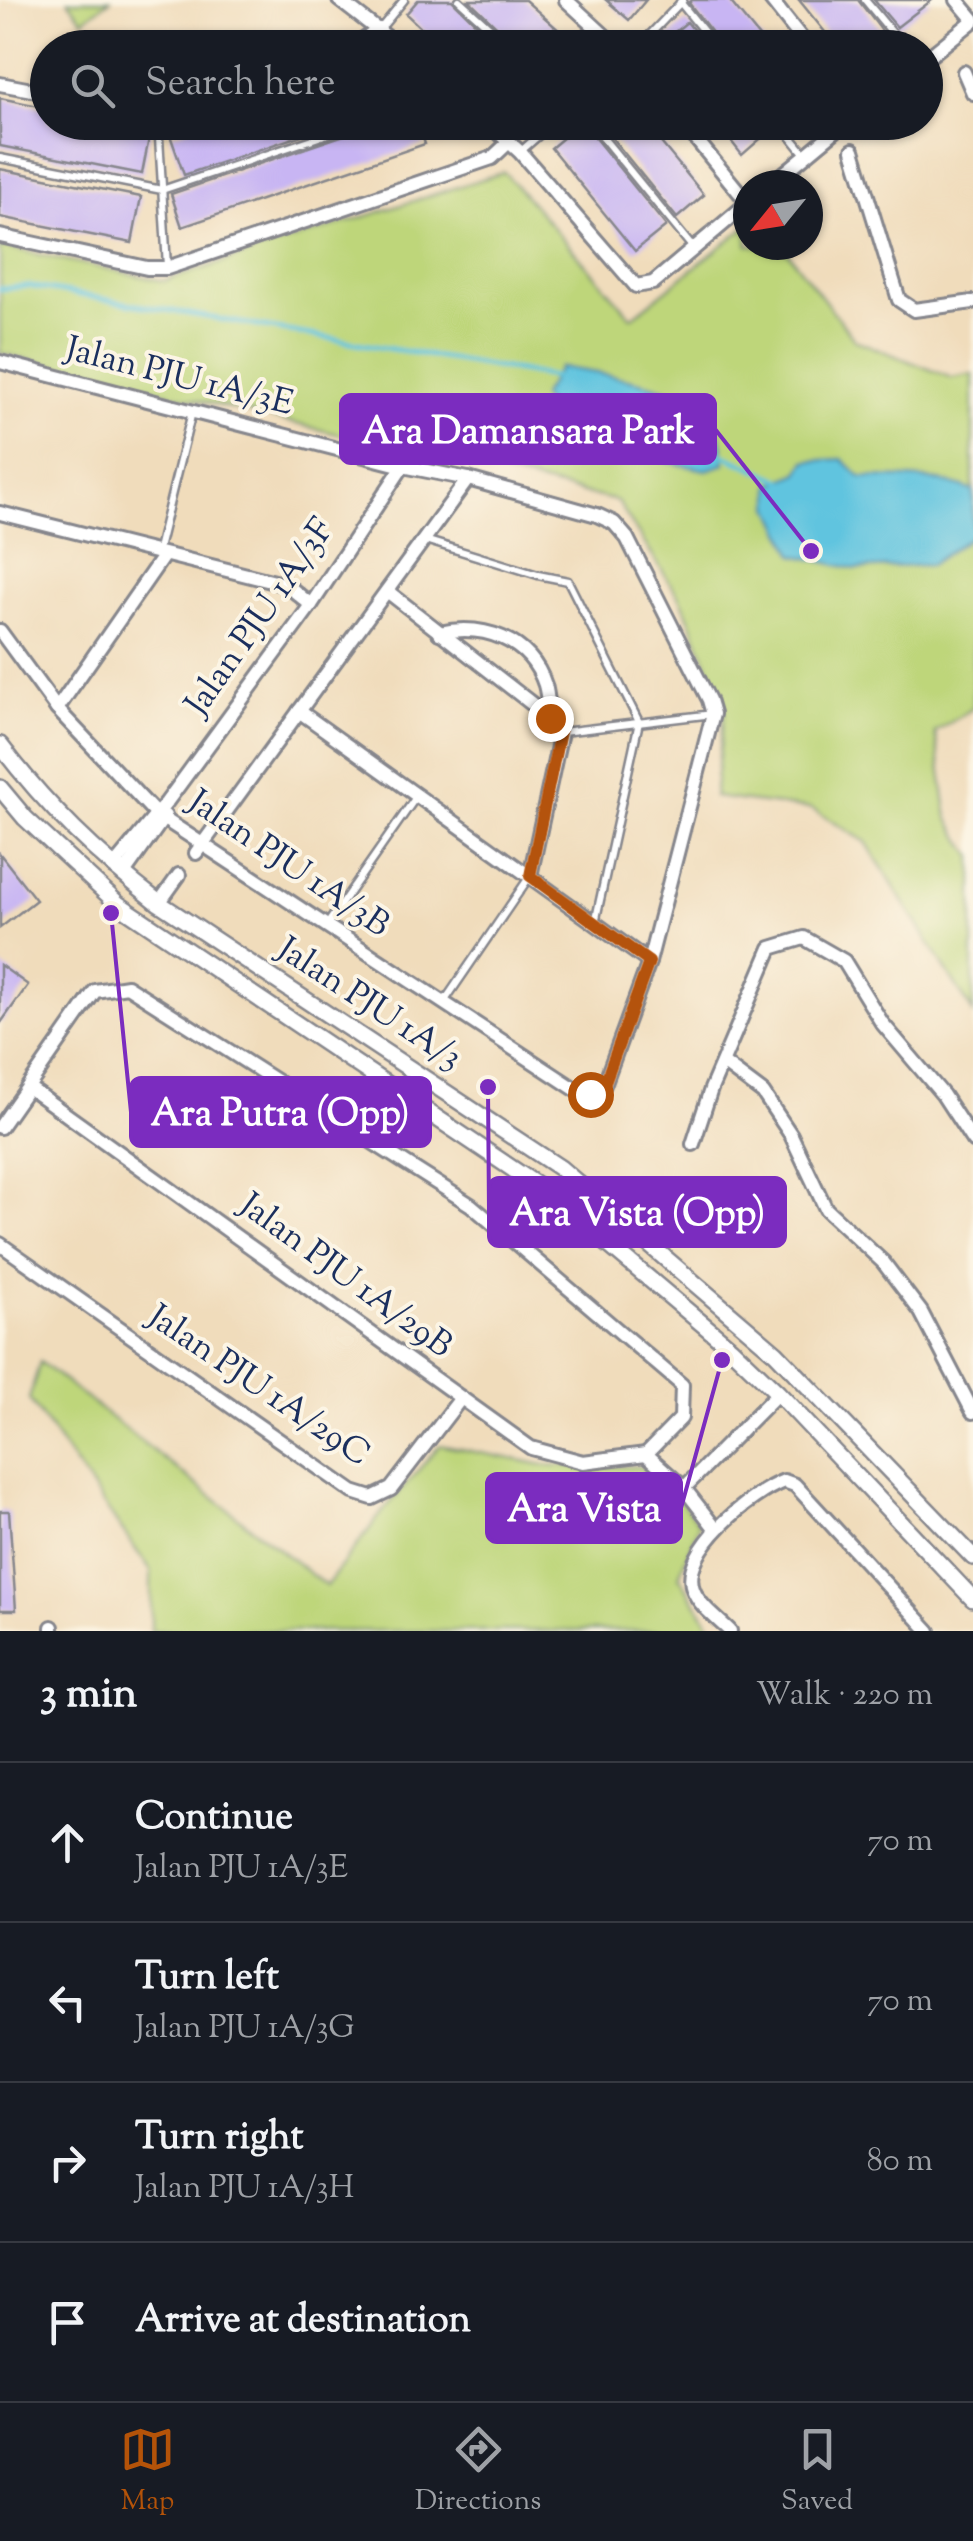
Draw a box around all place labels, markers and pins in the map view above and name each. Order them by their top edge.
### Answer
callout: Ara Damansara Park [341,395,715,463]
callout: Ara Putra (Opp) [131,1078,430,1146]
callout: Ara Vista (Opp) [489,1178,785,1246]
callout: Ara Vista [487,1474,681,1542]

